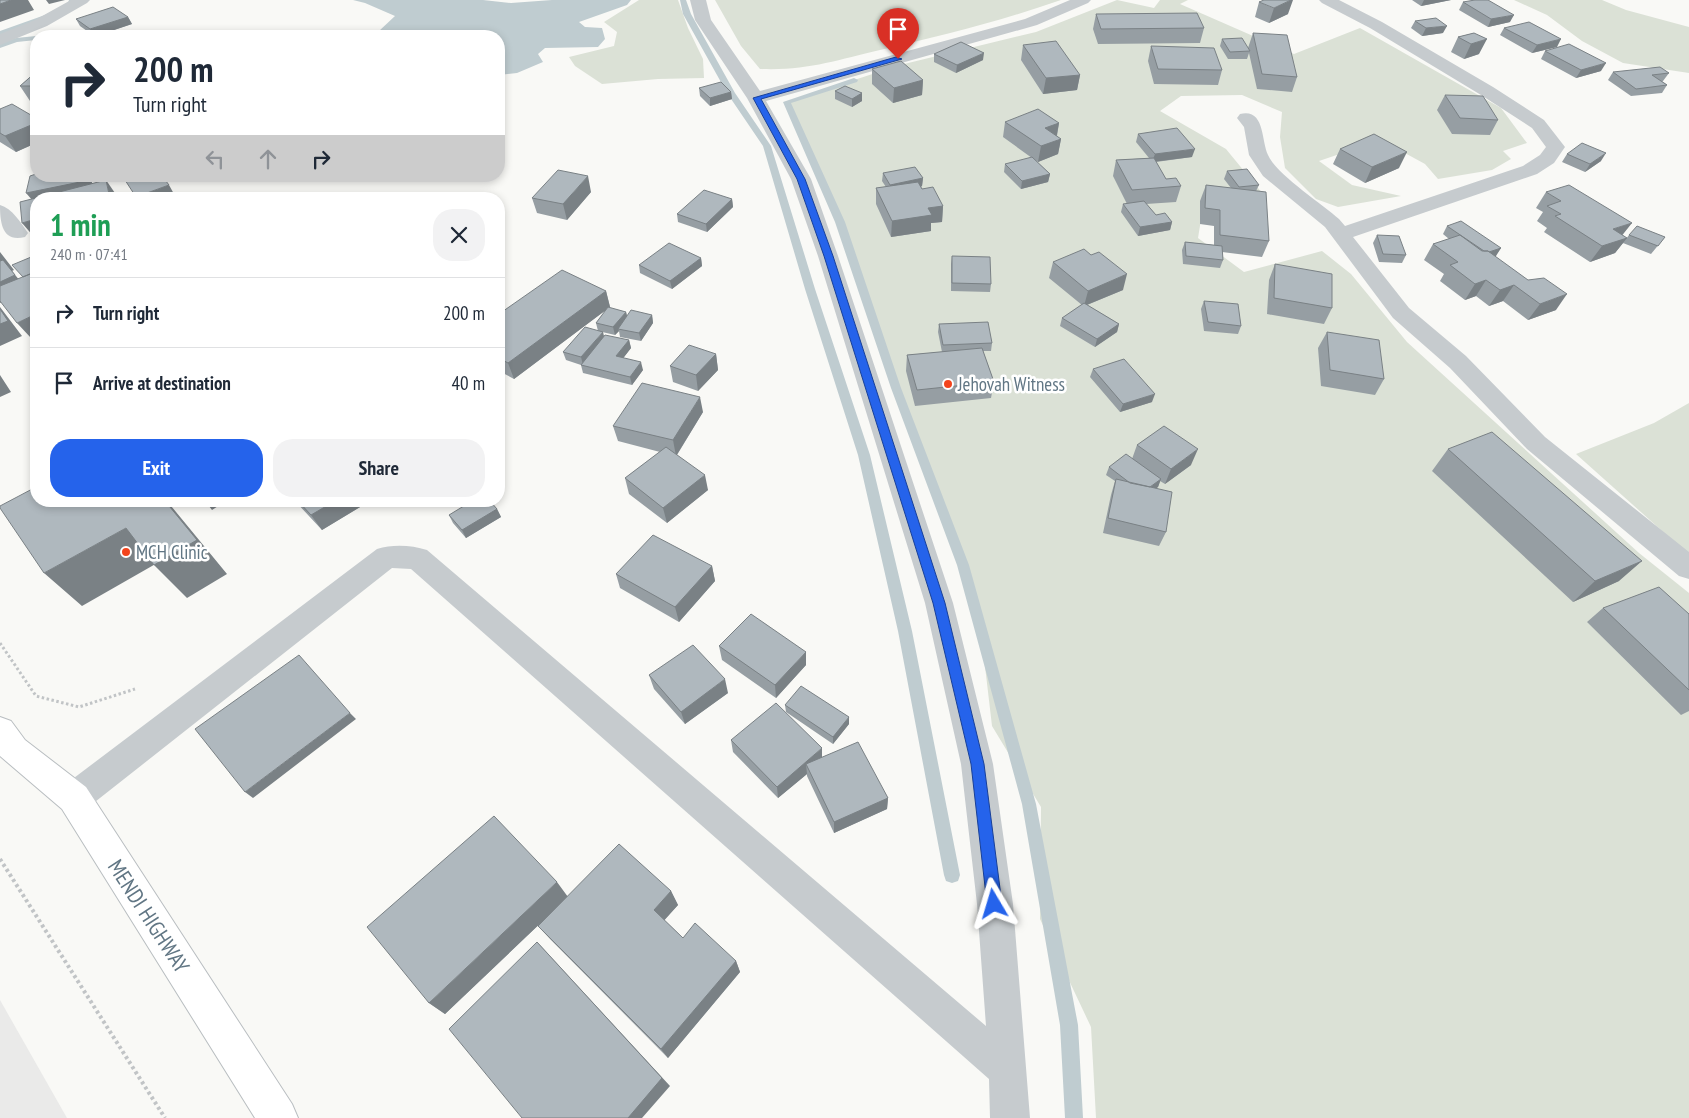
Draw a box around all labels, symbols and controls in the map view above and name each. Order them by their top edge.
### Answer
pin [877,8,919,59]
icon: arrive [884,15,912,43]
text: 200 m [133,46,214,92]
icon: right [50,50,115,115]
text: Turn right [133,90,207,118]
icon: left [201,145,229,173]
icon: ahead [254,145,282,173]
icon: right [307,145,335,173]
text: 1 min [50,205,111,244]
button: close [433,209,485,261]
text: 240 m · 07:41 [50,244,128,264]
icon: right [50,299,78,327]
text: Turn right [93,301,159,325]
text: 200 m [443,301,485,325]
icon: arrive [50,369,78,397]
text: Arrive at destination [93,371,231,395]
text: 40 m [452,371,485,395]
place label: Jehovah Witness [957,372,1065,396]
marker: Jehovah Witness [942,378,954,390]
button: Exit [50,439,263,497]
button: Share [273,439,485,497]
place label: MCH Clinic [136,540,208,564]
marker: MCH Clinic [120,546,132,558]
street label: MENDI HIGHWAY [102,854,196,978]
position arrow [967,877,1019,929]

